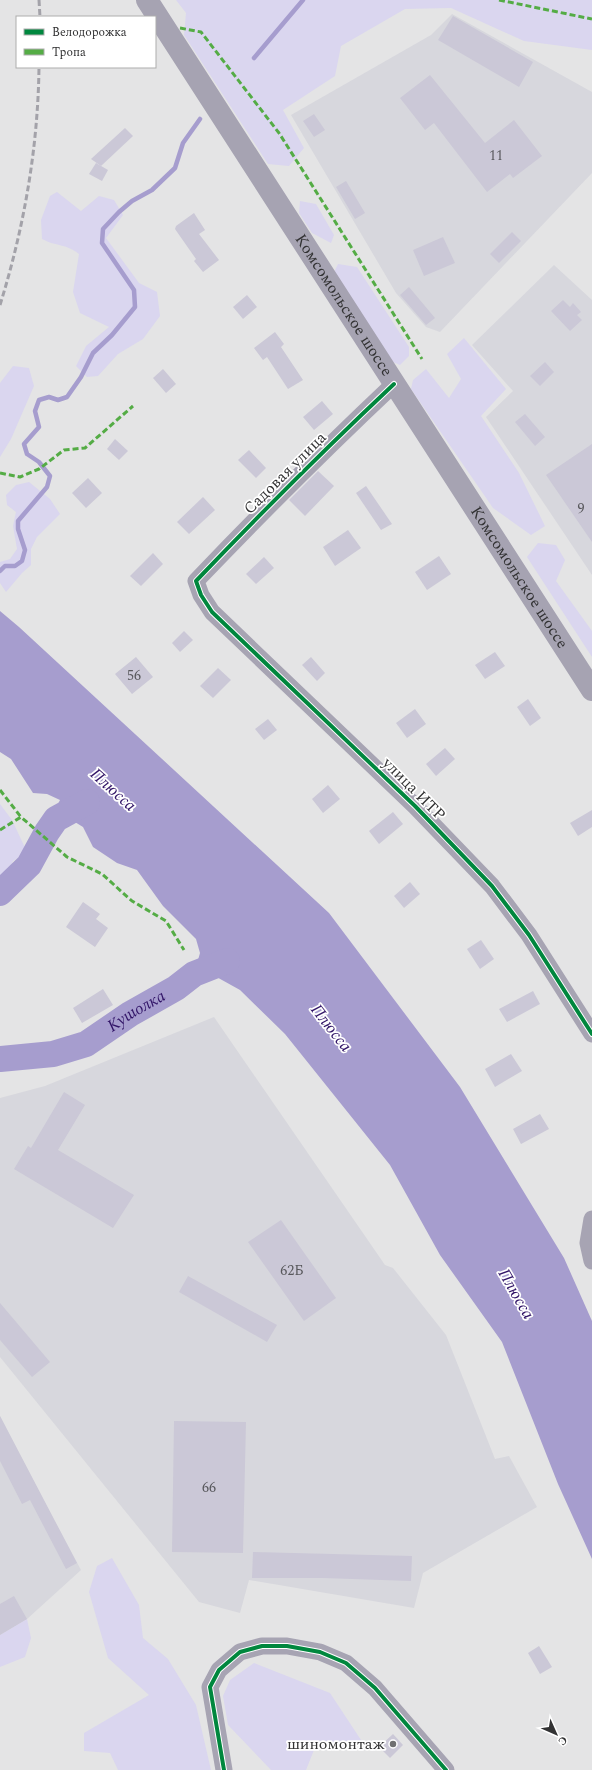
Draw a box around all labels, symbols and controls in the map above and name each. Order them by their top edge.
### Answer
legend [16,16,156,68]
text: Велодорожка [52,23,127,42]
text: Тропа [52,43,86,62]
house number: 11 [489,145,503,166]
street label: Комсомольское шоссе [289,229,399,381]
street label: Садовая улица [238,426,332,520]
house number: 9 [578,498,585,519]
street label: Комсомольское шоссе [464,501,574,653]
house number: 56 [127,665,141,686]
street label: улица ИТР [376,751,451,826]
water label: Плюсса [84,762,142,818]
water label: Кушолка [102,983,171,1039]
water label: Плюсса [304,998,358,1058]
house number: 62Б [280,1260,304,1281]
water label: Плюсса [491,1264,541,1325]
house number: 66 [202,1477,216,1498]
north arrow [536,1714,576,1754]
place label: шиномонтаж [287,1732,386,1756]
text: С [554,1732,571,1750]
marker: шиномонтаж [388,1739,398,1749]

